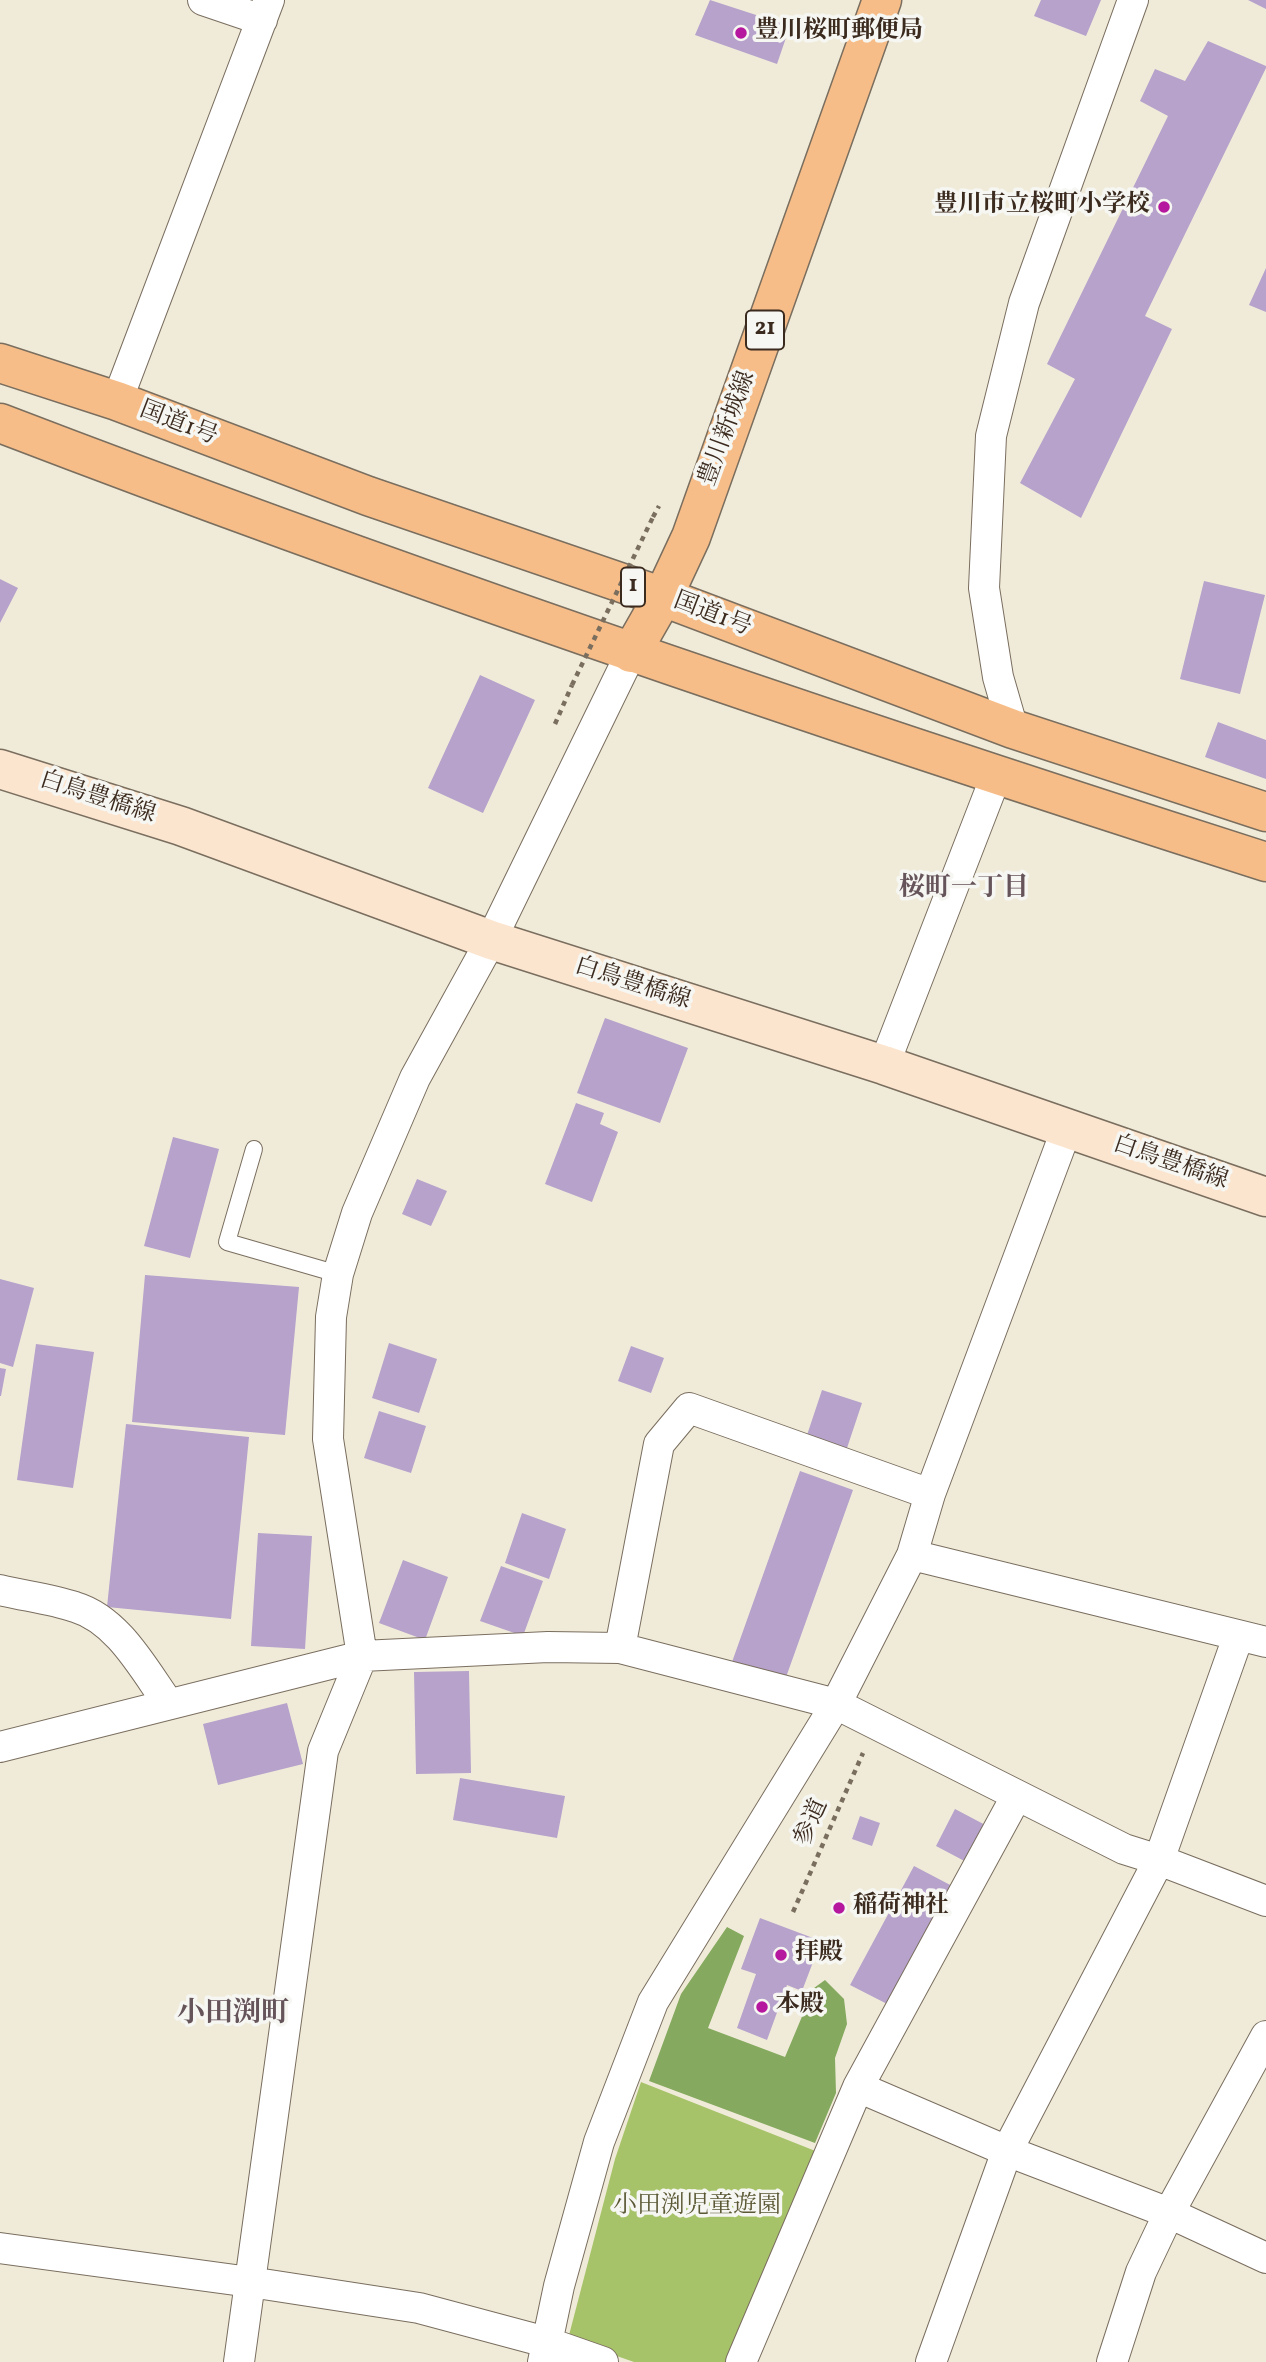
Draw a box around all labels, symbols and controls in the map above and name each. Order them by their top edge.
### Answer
place label: 豊川桜町郵便局 [755,19,923,47]
marker: 豊川桜町郵便局 [733,25,749,41]
place label: 豊川市立桜町小学校 [934,193,1150,221]
marker: 豊川市立桜町小学校 [1156,199,1172,215]
road number: 21 [746,310,784,350]
street label: 豊川新城線 [695,368,763,490]
street label: 国道1号 [135,397,221,453]
road number: 1 [621,568,645,607]
street label: 国道1号 [669,588,755,644]
street label: 白鳥豊橋線 [35,767,159,831]
district label: 桜町一丁目 [899,874,1029,906]
street label: 白鳥豊橋線 [570,953,694,1017]
street label: 白鳥豊橋線 [1109,1131,1231,1197]
street label: 参道 [790,1795,836,1851]
place label: 稲荷神社 [853,1894,949,1922]
marker: 稲荷神社 [831,1900,847,1916]
place label: 拝殿 [795,1941,843,1969]
marker: 拝殿 [773,1947,789,1963]
place label: 本殿 [776,1993,824,2021]
district label: 小田渕町 [177,1999,289,2033]
marker: 本殿 [754,1999,770,2015]
park label: 小田渕児童遊園 [613,2194,781,2222]

